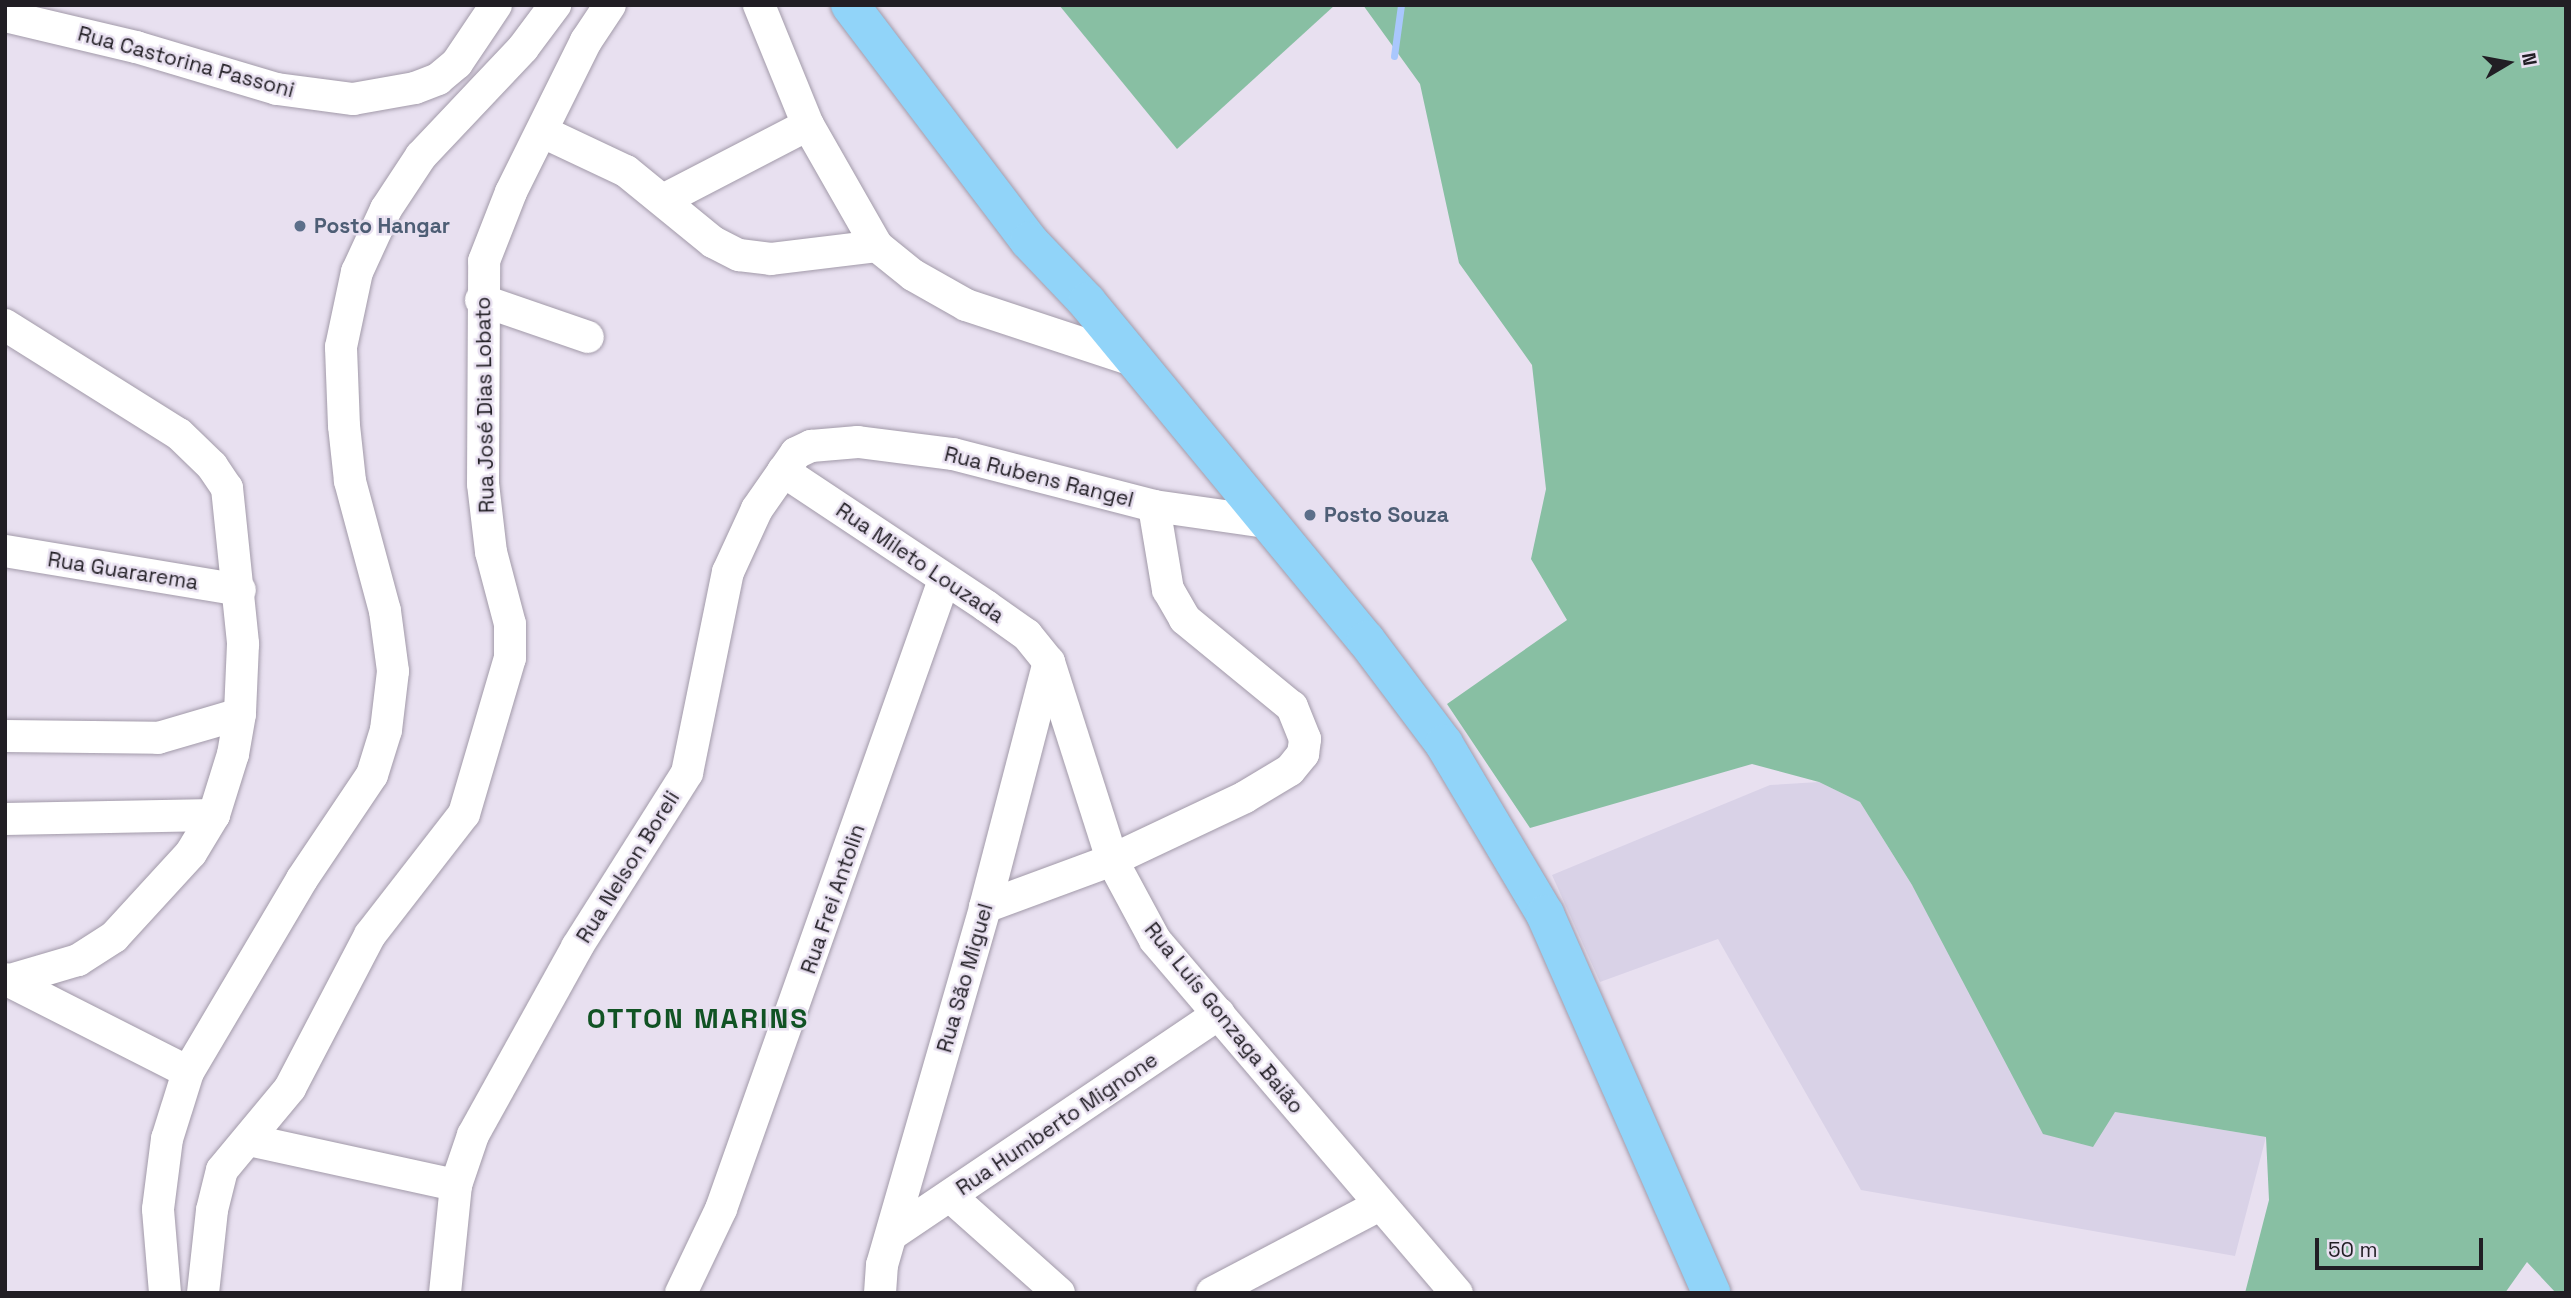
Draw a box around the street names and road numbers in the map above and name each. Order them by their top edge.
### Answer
street label: Rua Castorina Passoni [75,21,297,103]
street label: Rua José Dias Lobato [471,297,499,513]
street label: Rua Rubens Rangel [942,441,1136,513]
street label: Rua Mileto Louzada [831,497,1009,629]
street label: Rua Guararema [46,547,200,595]
street label: Rua Nelson Boreli [571,786,685,948]
street label: Rua Frei Antolin [796,821,870,977]
street label: Rua São Miguel [932,901,998,1055]
street label: Rua Luís Gonzaga Baião [1139,917,1309,1119]
street label: Rua Humberto Mignone [951,1047,1163,1201]

